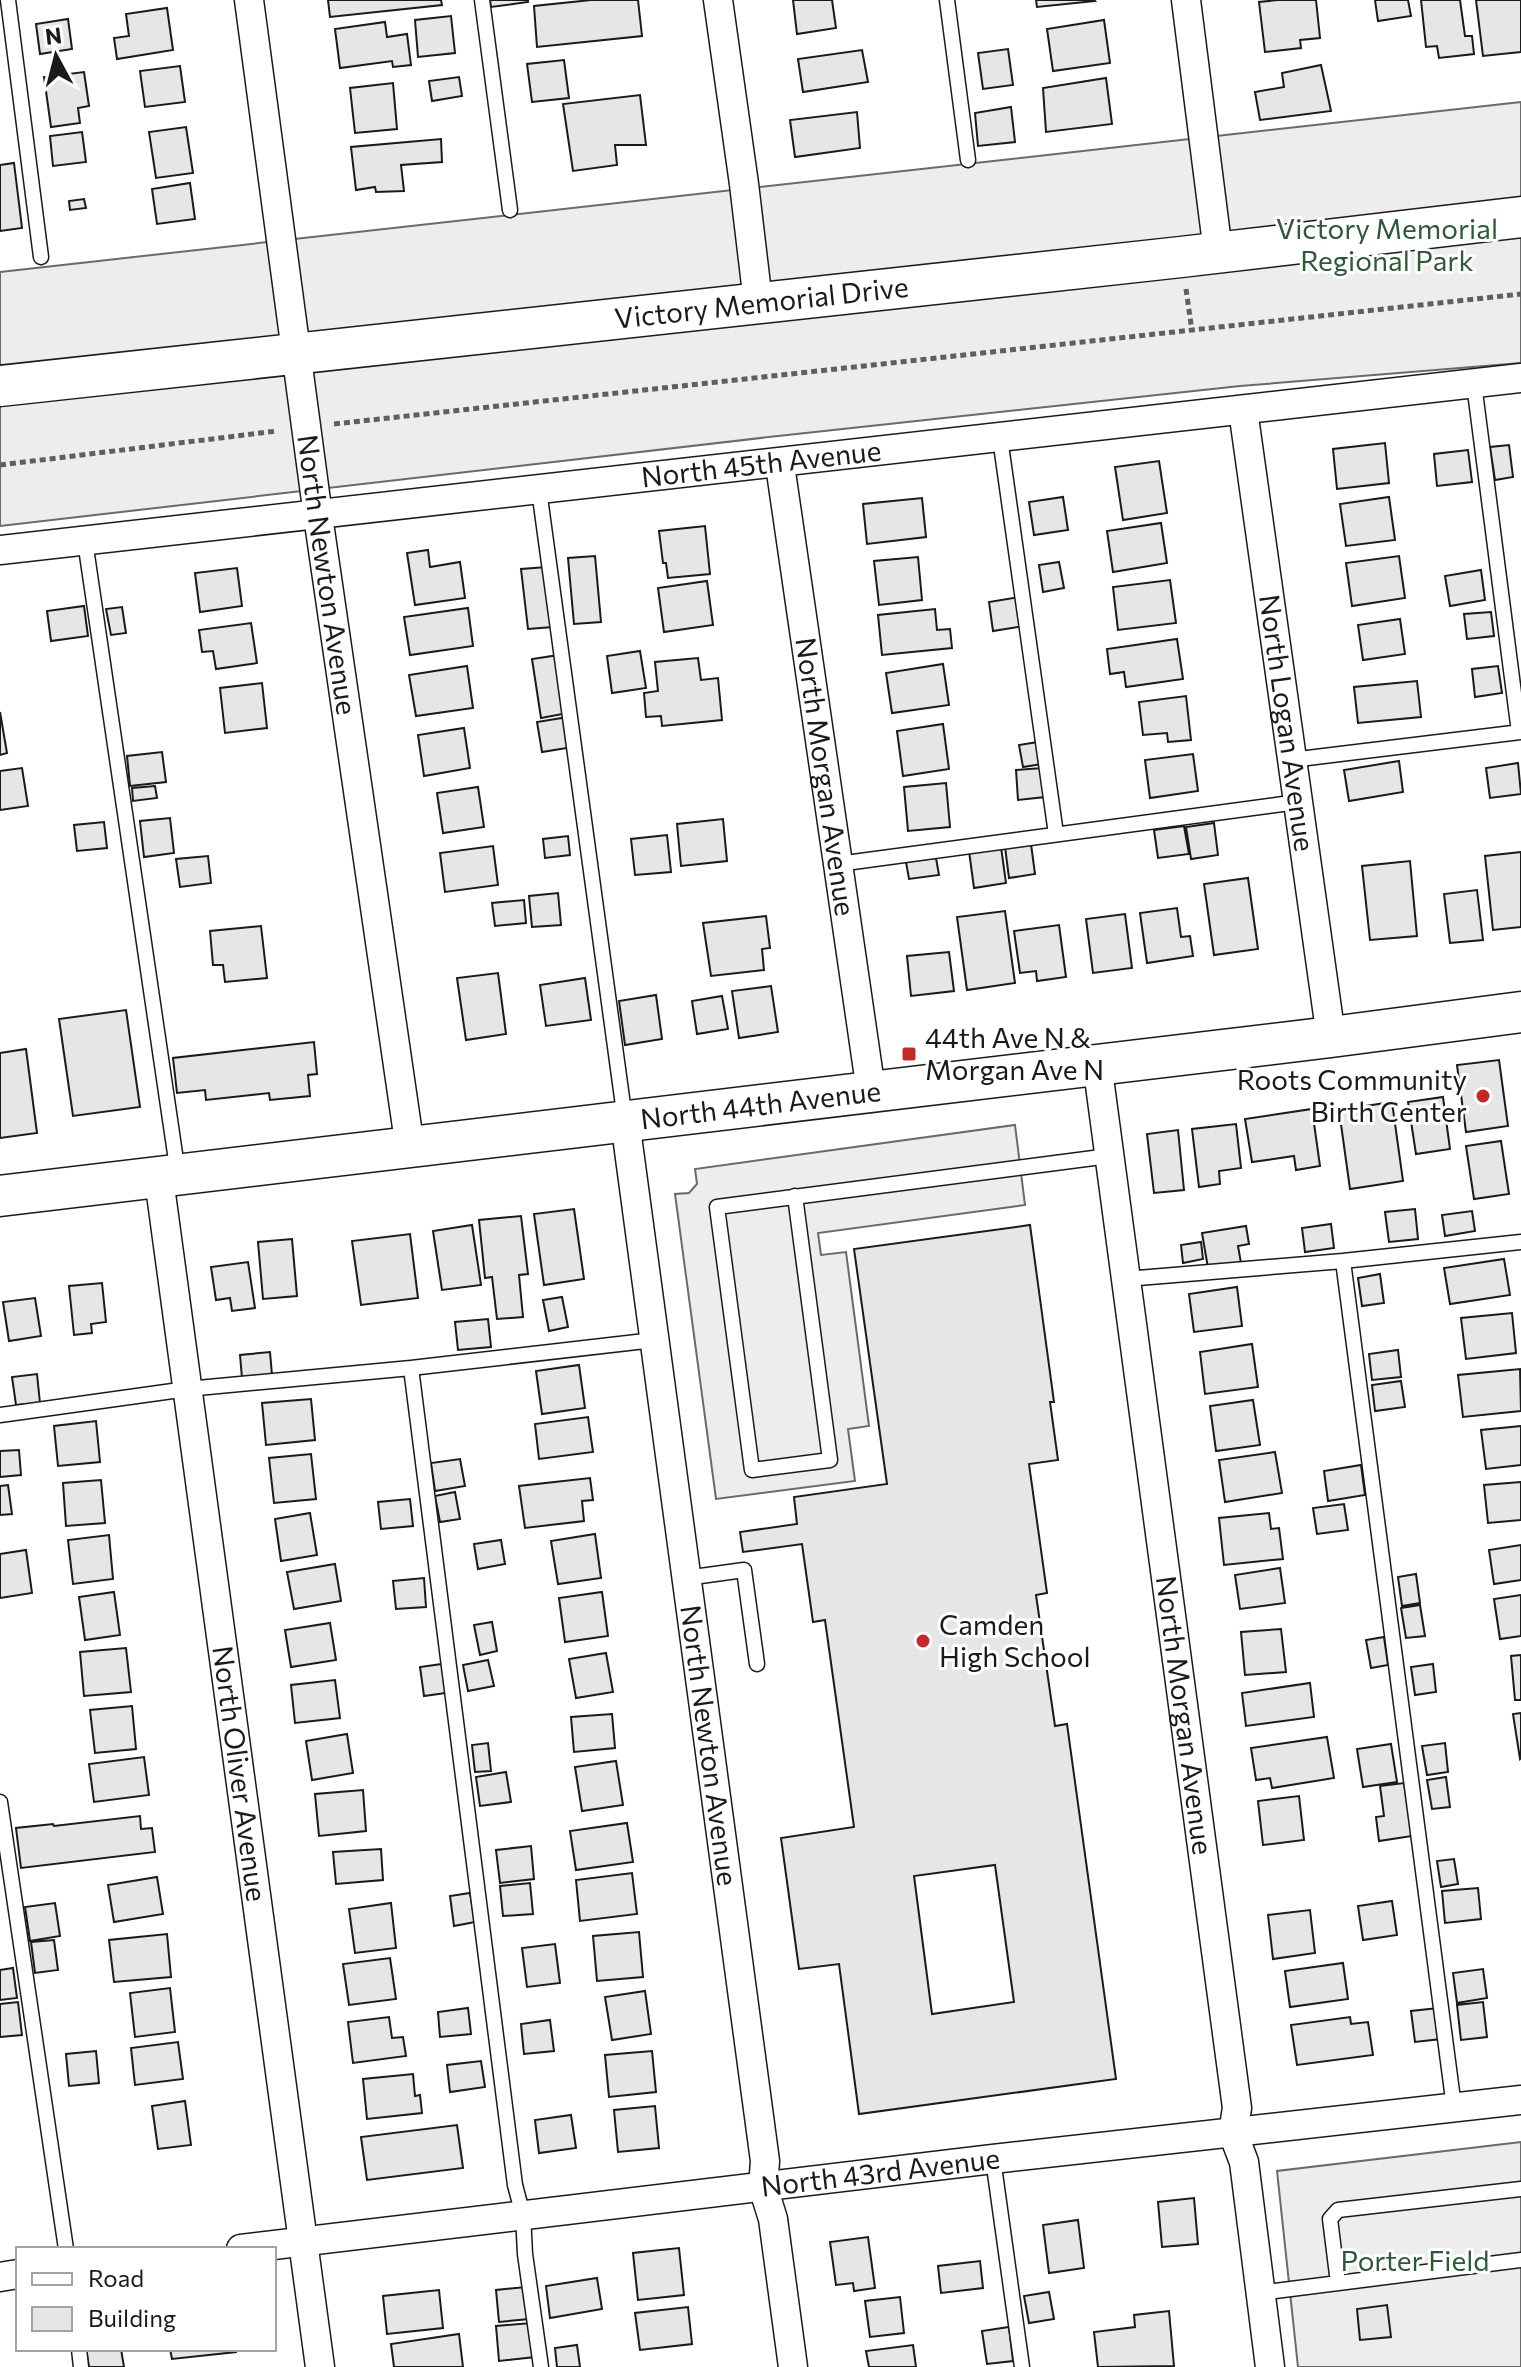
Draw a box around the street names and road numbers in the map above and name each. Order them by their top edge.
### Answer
street label: Victory Memorial Drive [613,269,910,335]
street label: North Newton Avenue [291,432,365,717]
street label: North 45th Avenue [639,432,883,493]
street label: North Logan Avenue [1253,592,1323,853]
street label: North Morgan Avenue [789,635,863,918]
street label: North 44th Avenue [638,1073,883,1135]
street label: North Morgan Avenue [1150,1573,1221,1857]
street label: North Newton Avenue [674,1603,746,1888]
street label: North Oliver Avenue [206,1643,275,1903]
street label: North 43rd Avenue [759,2140,1002,2203]

